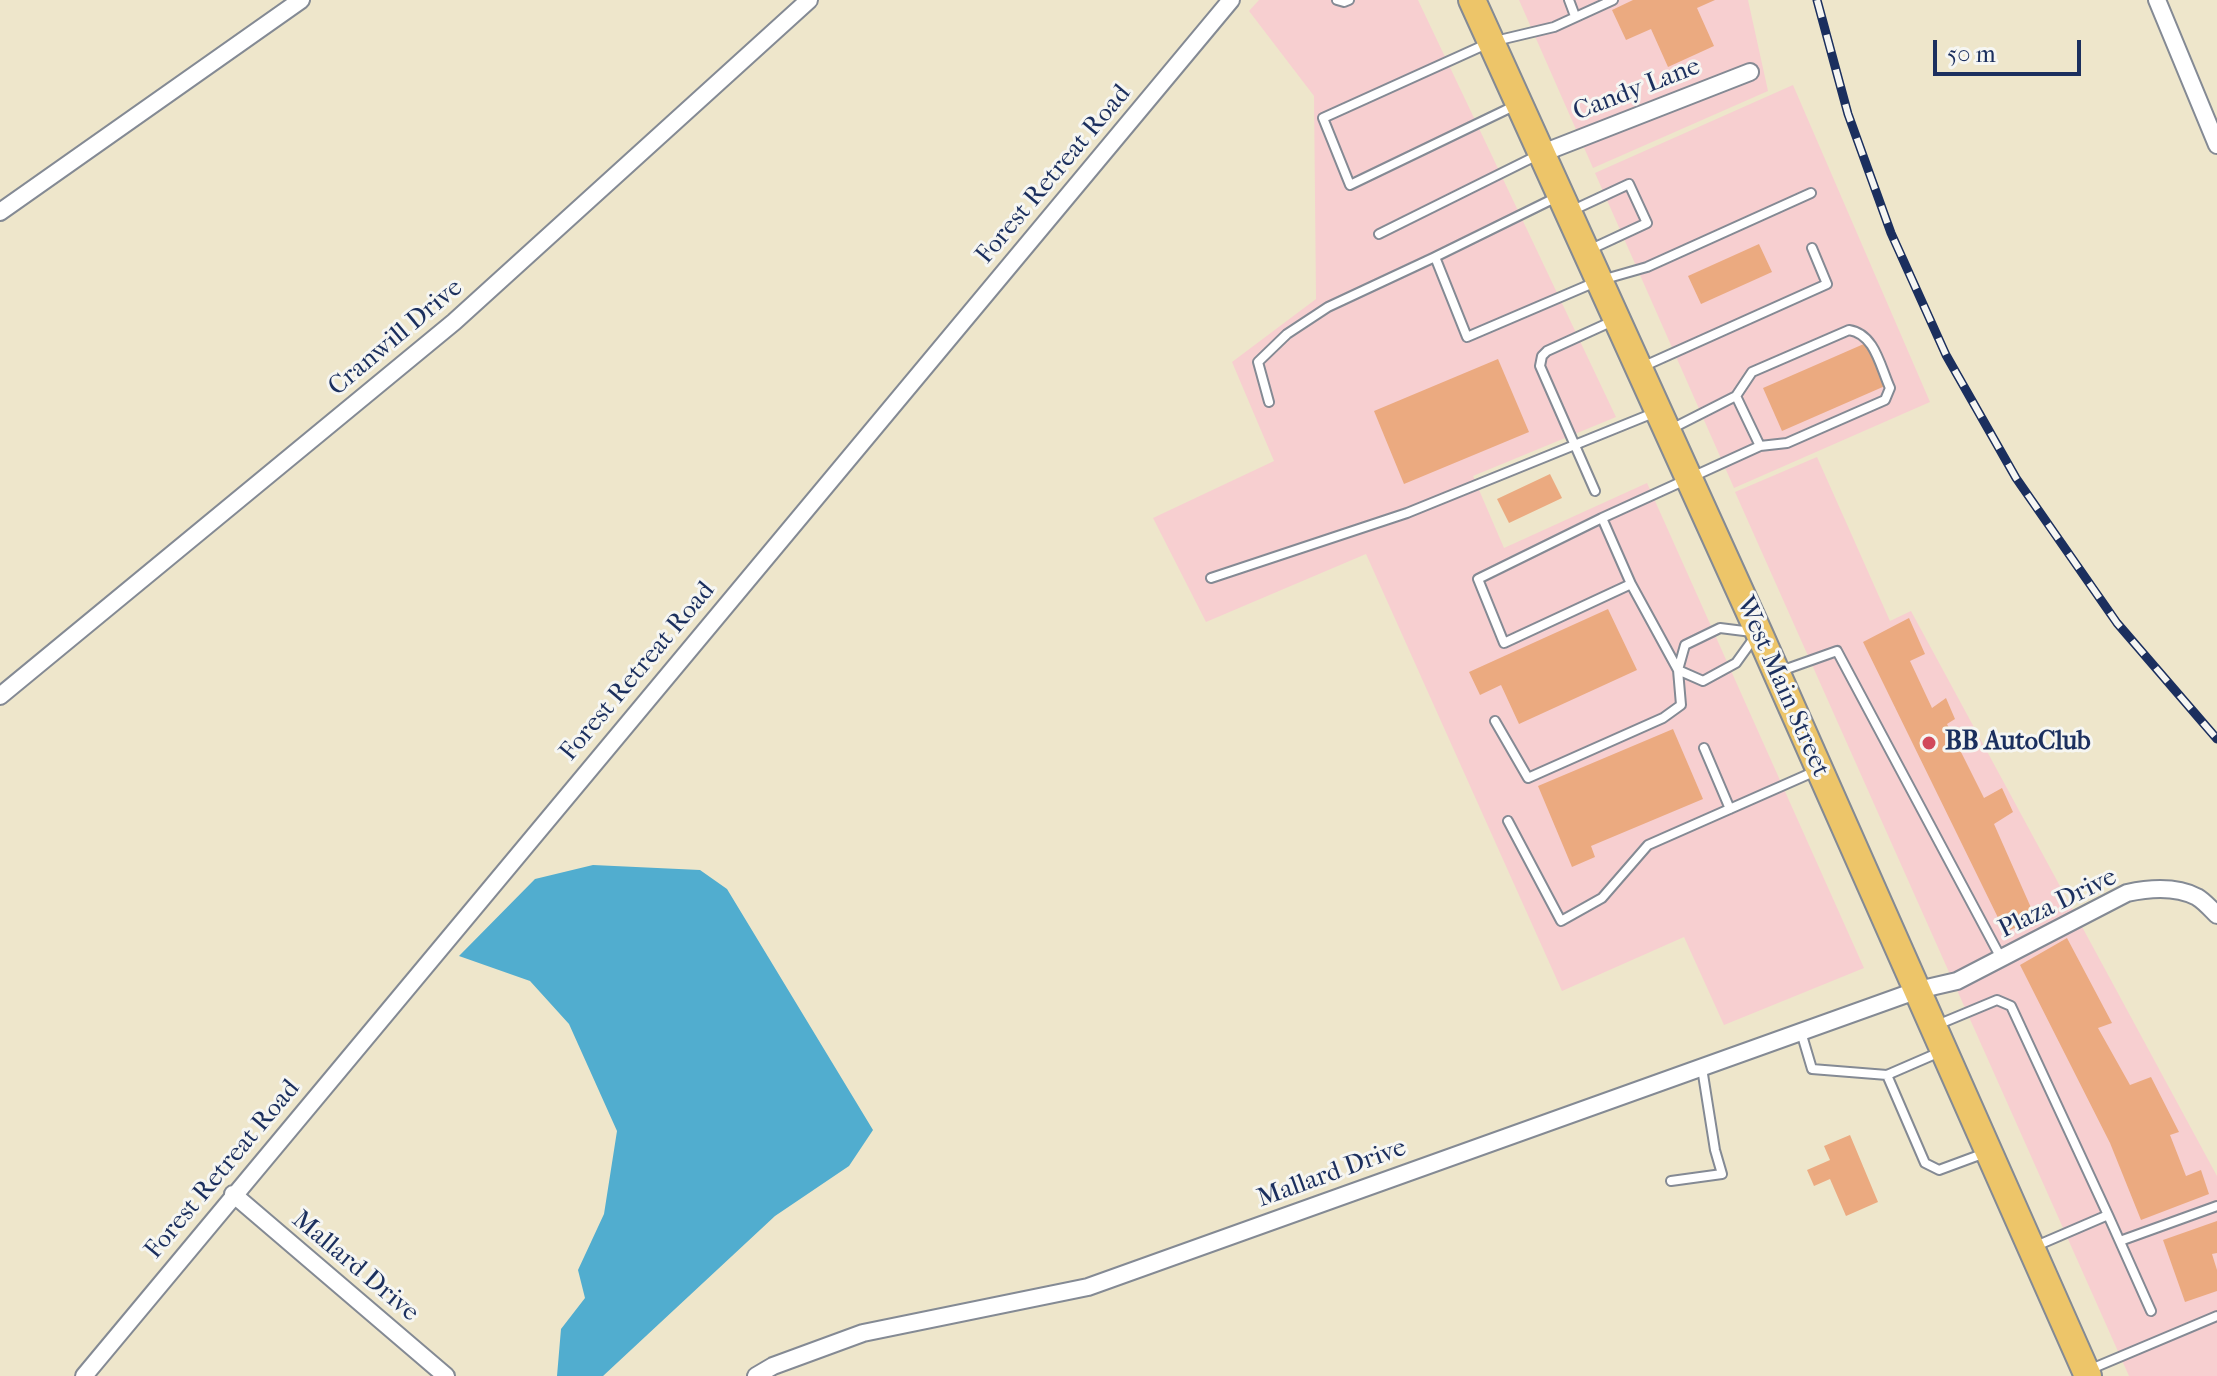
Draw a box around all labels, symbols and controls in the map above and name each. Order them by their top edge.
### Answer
scale bar [1937,24,2085,74]
text: 50 m [1947,40,1996,68]
street label: Candy Lane [1569,52,1705,128]
street label: Forest Retreat Road [970,79,1138,271]
street label: Cranwill Drive [323,273,469,403]
street label: Forest Retreat Road [554,576,722,768]
street label: West Main Street [1728,592,1836,782]
place label: BB AutoClub [1945,727,2091,759]
marker: BB AutoClub [1920,734,1938,752]
street label: Plaza Drive [1994,862,2122,946]
street label: Forest Retreat Road [139,1074,307,1266]
street label: Mallard Drive [1253,1133,1411,1215]
street label: Mallard Drive [285,1205,425,1329]

